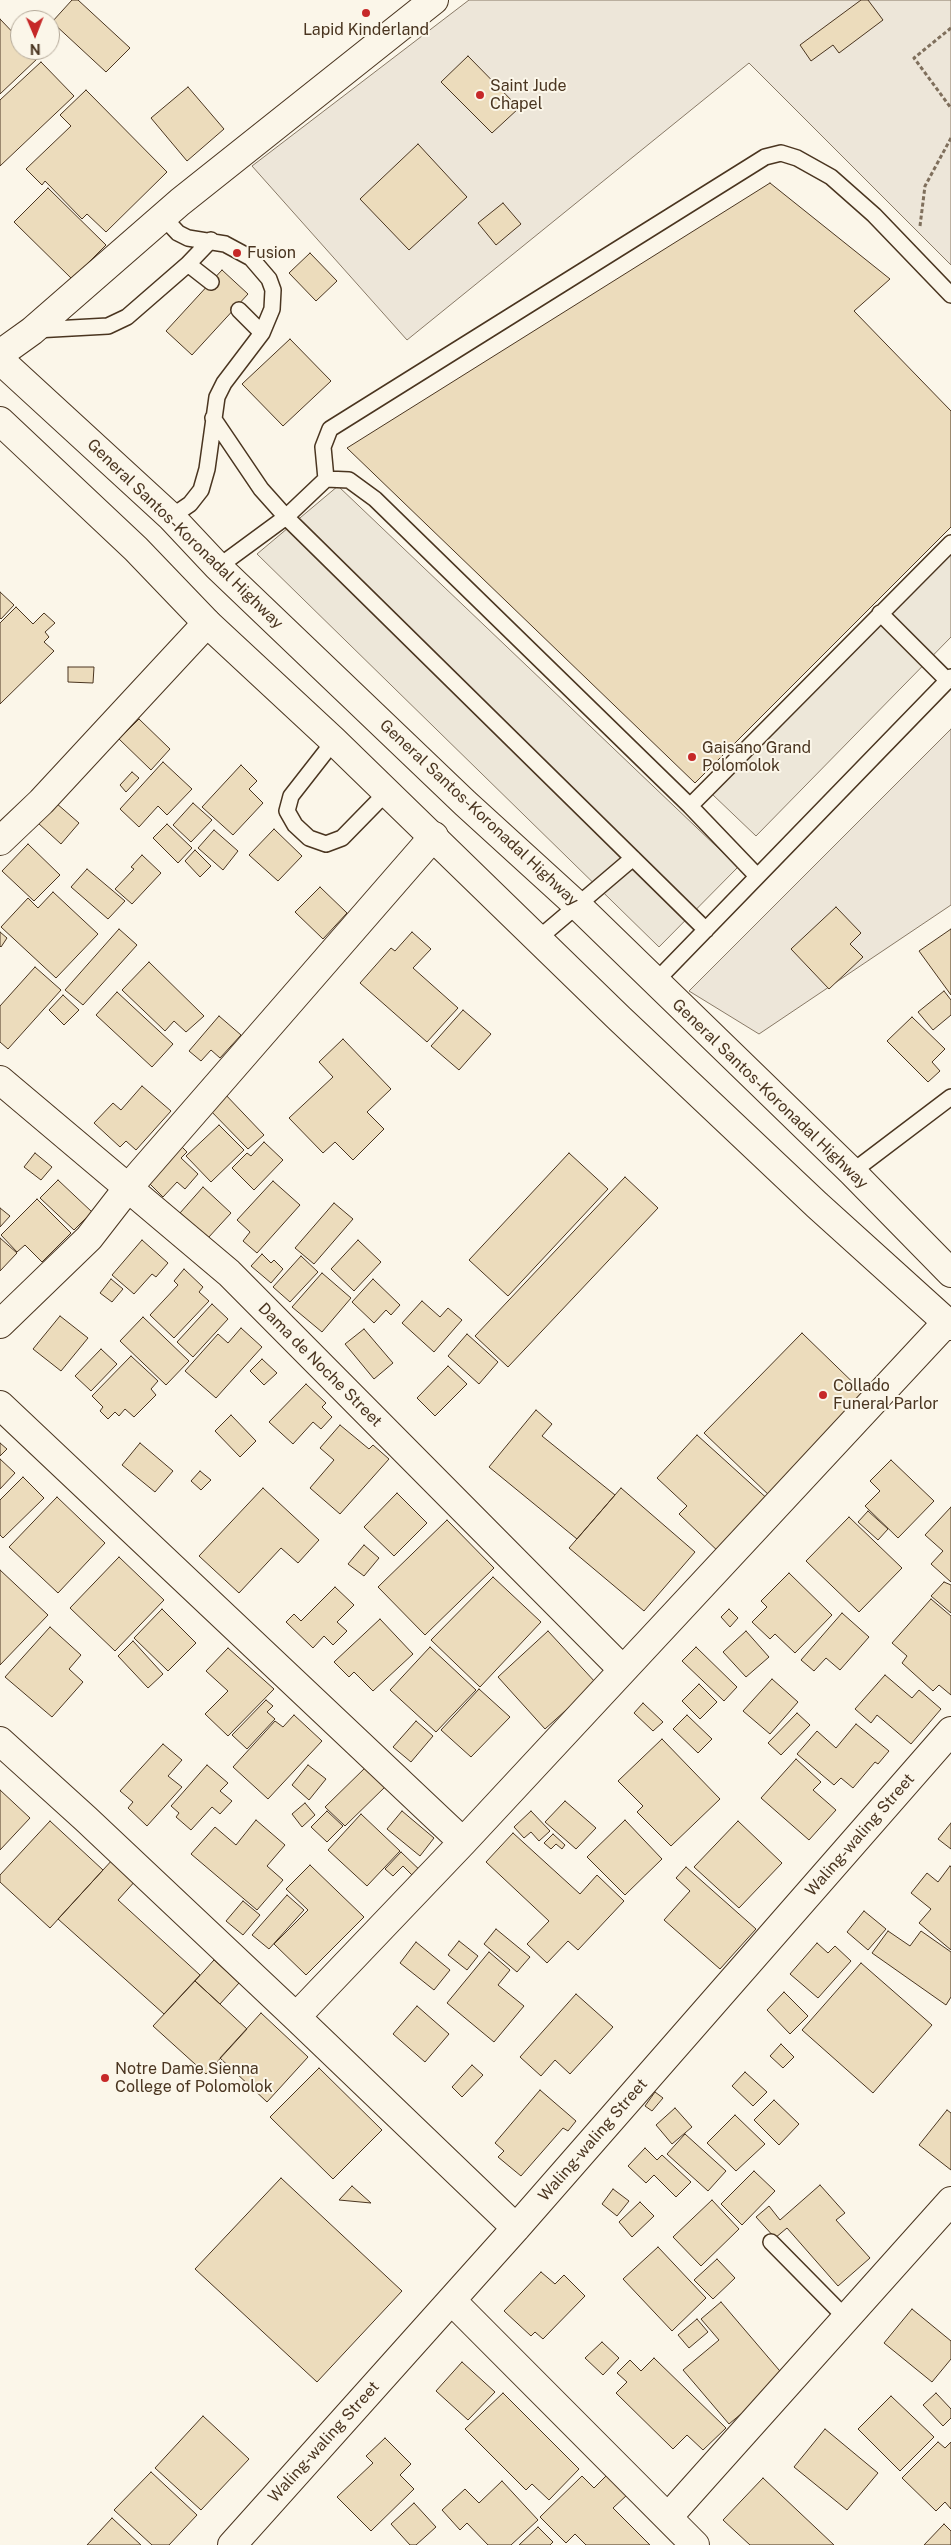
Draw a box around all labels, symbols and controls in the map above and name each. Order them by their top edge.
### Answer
marker: Lapid Kinderland [360,7,372,19]
north arrow [10,10,60,60]
place label: Lapid Kinderland [303,20,429,40]
text: N [30,41,41,57]
place label: Saint Jude Chapel [490,76,567,114]
marker: Saint Jude Chapel [474,89,486,101]
place label: Fusion [247,243,296,263]
marker: Fusion [231,247,243,259]
street label: General Santos-Koronadal Highway [83,435,287,633]
street label: General Santos-Koronadal Highway [375,716,583,910]
place label: Gaisano Grand Polomolok [702,738,811,776]
marker: Gaisano Grand Polomolok [686,751,698,763]
street label: General Santos-Koronadal Highway [668,995,872,1193]
street label: Dama de Noche Street [254,1299,386,1431]
place label: Collado Funeral Parlor [833,1376,938,1414]
marker: Collado Funeral Parlor [817,1389,829,1401]
street label: Waling-waling Street [801,1770,919,1900]
place label: Notre Dame Sienna College of Polomolok [115,2059,273,2097]
marker: Notre Dame Sienna College of Polomolok [99,2072,111,2084]
street label: Waling-waling Street [534,2075,652,2205]
street label: Waling-waling Street [265,2377,383,2507]

